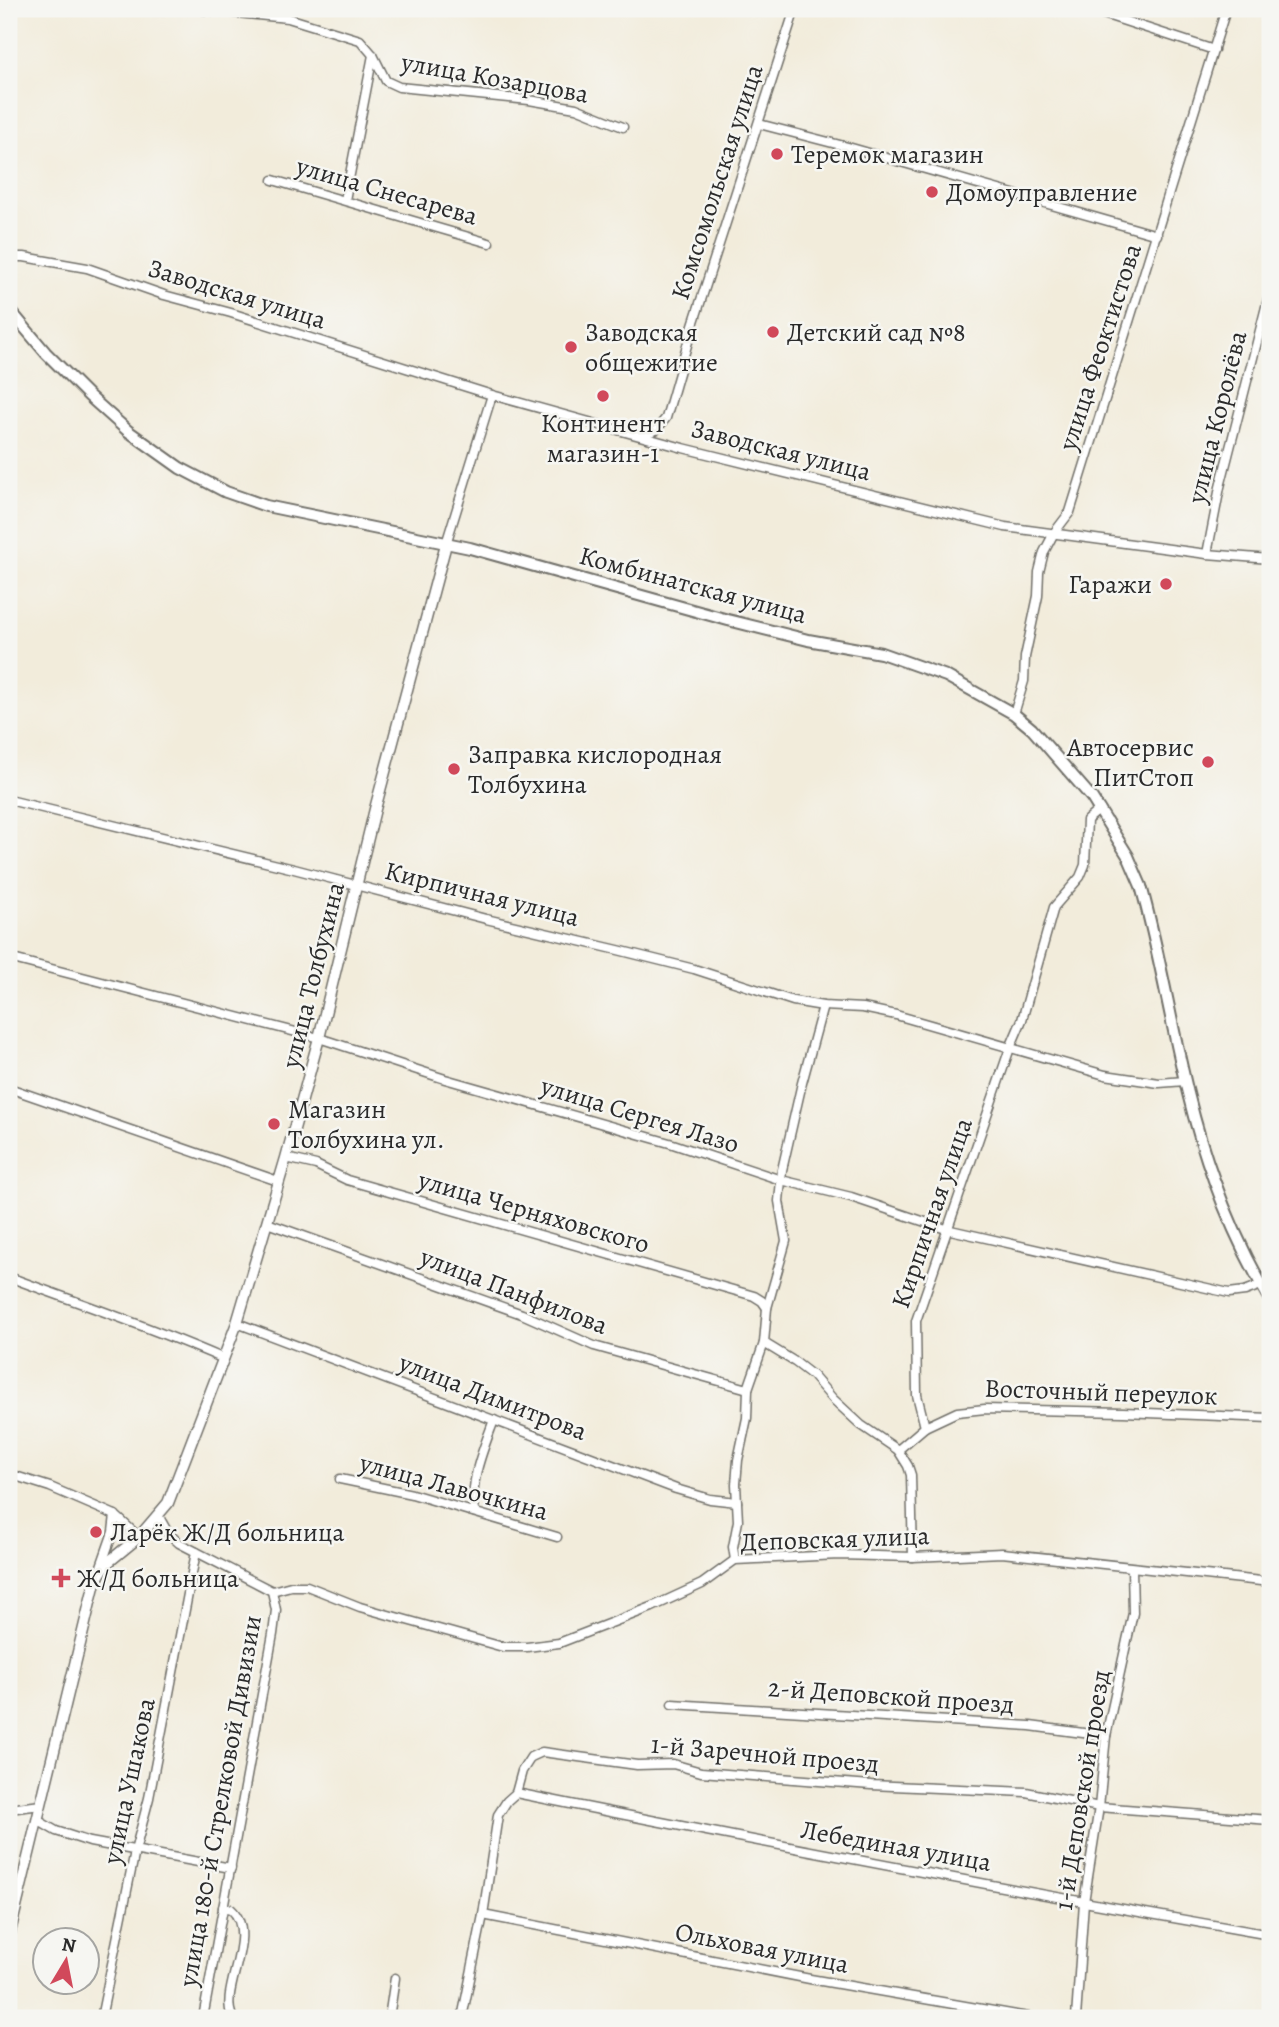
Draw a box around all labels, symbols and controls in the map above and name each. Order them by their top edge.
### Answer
street label: улица Козарцова [398,44,591,112]
street label: Комсомольская улица [662,60,772,304]
place label: Теремок магазин [791,137,984,172]
marker: Теремок магазин [769,146,785,162]
street label: улица Снесарева [291,148,482,234]
place label: Домоуправление [946,175,1138,210]
marker: Домоуправление [924,184,940,200]
street label: улица Феоктистова [1050,239,1150,456]
street label: Заводская улица [144,250,330,338]
place label: Заводская общежитие [585,315,718,380]
place label: Детский сад №8 [787,315,966,350]
marker: Детский сад №8 [765,324,781,340]
street label: улица Королёва [1178,327,1255,508]
marker: Заводская общежитие [563,339,579,355]
marker: Континент магазин-1 [595,388,611,404]
place label: Континент магазин-1 [541,406,666,471]
street label: Заводская улица [687,411,875,489]
street label: Комбинатская улица [575,538,811,632]
place label: Гаражи [1068,567,1152,602]
marker: Гаражи [1158,576,1174,592]
place label: Автосервис ПитСтоп [1066,730,1194,795]
place label: Заправка кислородная Толбухина [468,737,722,802]
marker: Автосервис ПитСтоп [1200,754,1216,770]
marker: Заправка кислородная Толбухина [446,761,462,777]
street label: Кирпичная улица [381,853,583,935]
street label: улица Толбухина [273,878,353,1073]
street label: улица Сергея Лазо [536,1068,743,1162]
place label: Магазин Толбухина ул. [288,1092,445,1157]
street label: Кирпичная улица [883,1113,981,1313]
marker: Магазин Толбухина ул. [266,1116,282,1132]
street label: улица Черняховского [413,1162,654,1262]
street label: улица Панфилова [414,1239,613,1343]
street label: улица Димитрова [393,1345,592,1449]
street label: Восточный переулок [984,1370,1218,1414]
street label: улица Лавочкина [355,1445,552,1529]
place label: Ларёк Ж/Д больница [110,1515,345,1550]
street label: Деповская улица [740,1518,930,1560]
marker: Ларёк Ж/Д больница [88,1524,104,1540]
place label: Ж/Д больница [77,1561,239,1596]
marker: Ж/Д больница [51,1568,71,1588]
street label: улица 180-й Стрелковой Дивизии [170,1613,270,1990]
street label: 1-й Деповской проезд [1046,1667,1118,1913]
street label: 2-й Деповской проезд [767,1670,1015,1722]
street label: улица Ушакова [94,1695,164,1868]
street label: 1-й Заречной проезд [649,1727,881,1781]
street label: Лебединая улица [798,1812,994,1880]
street label: Ольховая улица [672,1914,852,1982]
north arrow [32,1926,102,1996]
text: N [60,1931,78,1959]

